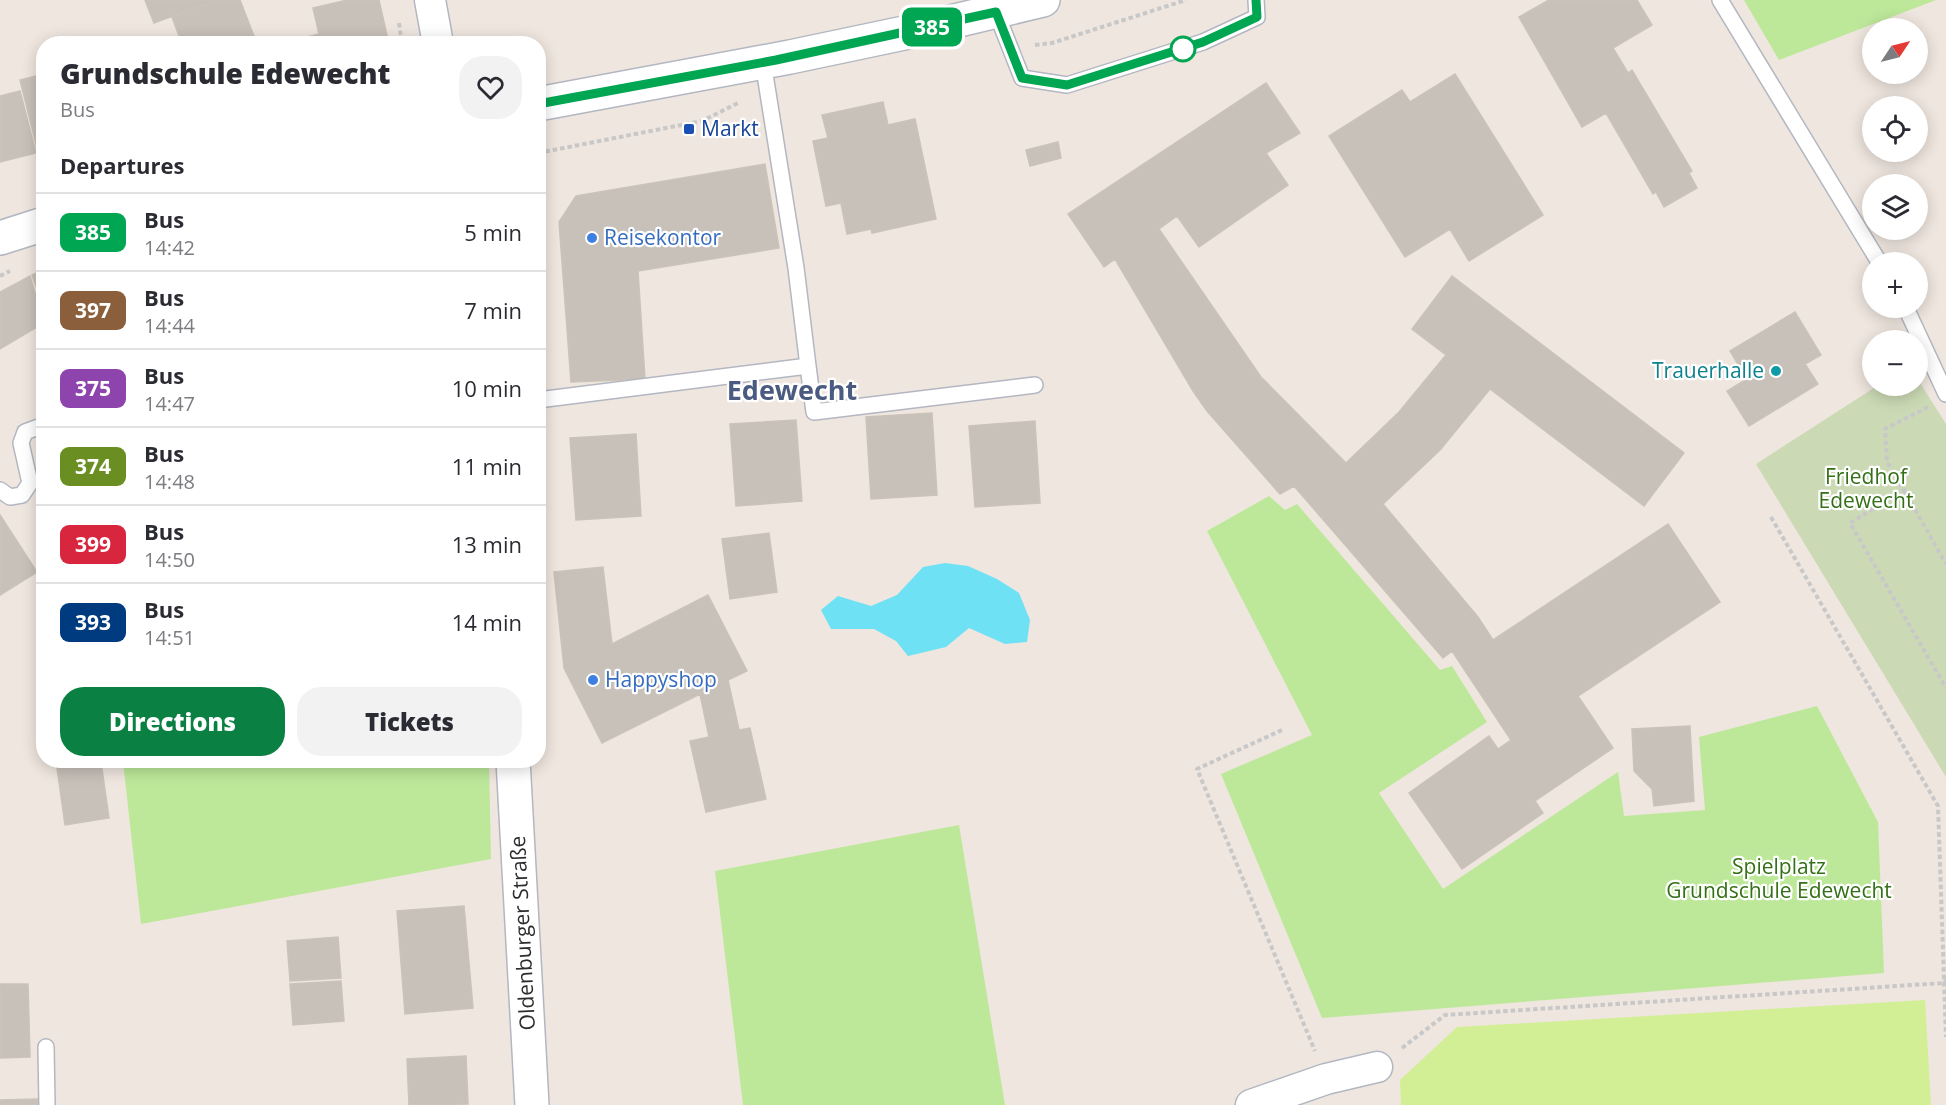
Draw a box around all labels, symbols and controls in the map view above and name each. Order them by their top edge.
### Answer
line badge: 385 [898,8,966,46]
text: 385 [914,13,950,41]
north arrow [1862,18,1928,84]
map controls [1862,18,1928,396]
unlabelled marker [1170,36,1196,62]
text: Grundschule Edewecht [60,54,390,92]
button: heart [459,56,522,119]
text: Bus [60,96,95,123]
button: locate [1862,96,1928,162]
place label: Markt [701,114,759,142]
marker: Markt [682,122,696,136]
text: Departures [60,150,184,180]
button: layers [1862,174,1928,240]
text: Bus [144,204,184,234]
text: 5 min [464,217,522,247]
text: 385 [75,218,111,246]
place label: Reisekontor [604,223,722,251]
marker: Reisekontor [585,231,599,245]
text: 14:42 [144,234,195,261]
button: + [1862,252,1928,318]
text: Bus [144,282,184,312]
text: 7 min [464,295,522,325]
text: 397 [75,296,111,324]
text: 14:44 [144,312,195,339]
button: − [1862,330,1928,396]
place label: Trauerhalle [1652,356,1764,384]
text: Bus [144,360,184,390]
marker: Trauerhalle [1769,364,1783,378]
district label: Edewecht [727,371,857,408]
text: 10 min [452,373,522,403]
text: 375 [75,374,111,402]
text: 14:47 [144,390,195,417]
text: Bus [144,438,184,468]
text: 11 min [452,451,522,481]
text: 374 [75,452,111,480]
park label: Friedhof Edewecht [1819,462,1913,514]
text: 14:48 [144,468,195,495]
text: Bus [144,516,184,546]
text: 13 min [452,529,522,559]
text: 399 [75,530,111,558]
text: 14:50 [144,546,195,573]
text: Bus [144,594,184,624]
text: 14 min [452,607,522,637]
text: 393 [75,608,111,636]
text: 14:51 [144,624,195,651]
place label: Happyshop [605,665,717,693]
marker: Happyshop [586,673,600,687]
button: Directions [60,687,285,756]
button: Tickets [297,687,522,756]
street label: Oldenburger Straße [503,835,541,1031]
park label: Spielplatz Grundschule Edewecht [1666,852,1892,904]

